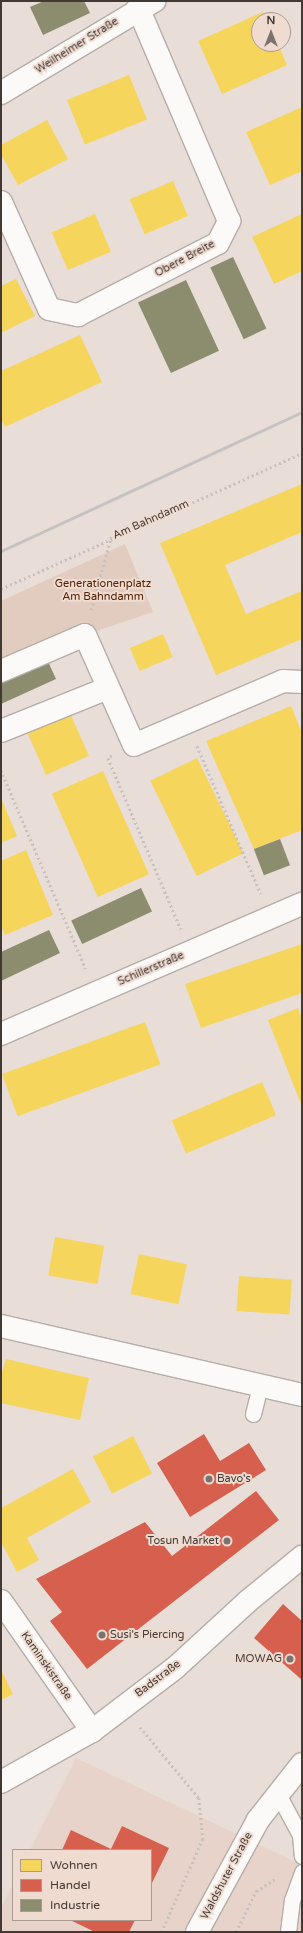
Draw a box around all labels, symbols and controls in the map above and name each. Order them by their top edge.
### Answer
north arrow [251,12,291,52]
text: N [267,14,275,27]
street label: Weilheimer Straße [33,15,121,77]
street label: Obere Breite [153,238,217,280]
street label: Am Bahndamm [111,497,191,543]
park label: Generationenplatz Am Bahndamm [55,578,151,604]
street label: Schillerstraße [116,949,186,989]
place label: Bavo's [217,1472,251,1486]
marker: Bavo's [204,1474,214,1484]
place label: Tosun Market [147,1534,219,1548]
marker: Tosun Market [222,1536,232,1546]
place label: Susi's Piercing [110,1628,185,1642]
street label: Kaminskistraße [18,1630,74,1702]
marker: Susi's Piercing [97,1630,107,1640]
place label: MOWAG [235,1652,282,1666]
marker: MOWAG [285,1654,295,1664]
street label: Badstraße [133,1658,183,1700]
street label: Waldshuter Straße [198,1830,256,1922]
legend [12,1849,152,1921]
text: Wohnen [50,1858,98,1872]
text: Handel [50,1878,90,1892]
text: Industrie [50,1898,100,1912]

